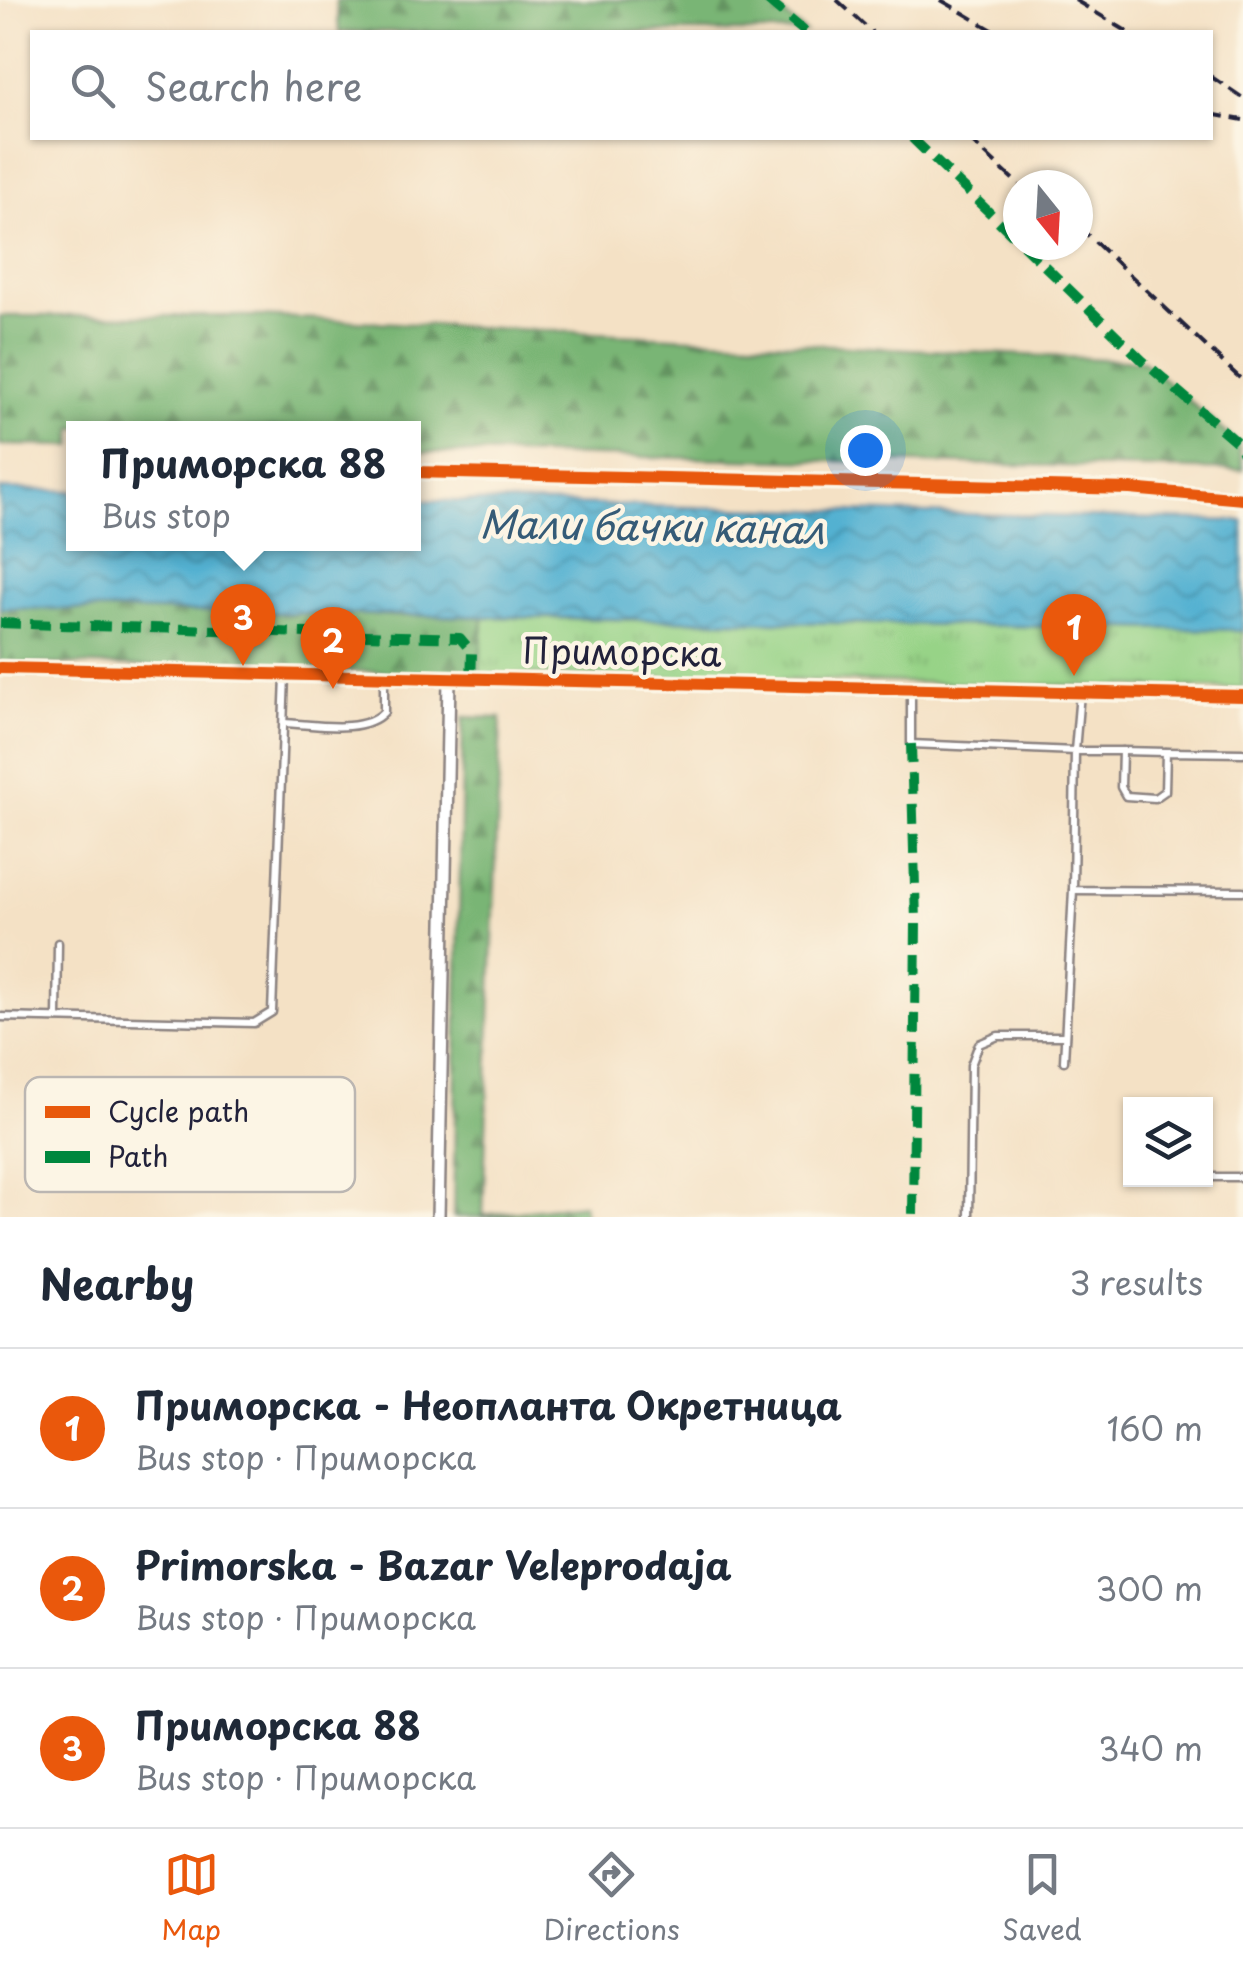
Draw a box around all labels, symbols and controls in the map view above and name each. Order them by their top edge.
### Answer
search box [30,30,1213,140]
text: Search here [145,57,362,114]
icon: search [65,58,120,113]
north arrow [1003,170,1093,260]
popup [66,421,421,551]
your location [840,425,891,476]
text: Приморска 88 [101,434,386,491]
text: Bus stop [101,491,231,539]
water label: Мали бачки канал [479,494,825,557]
pin: 3 [210,584,276,666]
pin: 1 [1042,594,1106,676]
pin: 2 [300,606,366,689]
street label: Приморска [522,622,722,679]
legend [25,1077,355,1192]
text: Cycle path [108,1089,249,1132]
map controls [1123,1097,1213,1187]
button: layers [1123,1097,1213,1187]
text: Path [108,1134,168,1177]
text: Nearby [40,1251,194,1314]
text: 3 results [1069,1258,1203,1306]
text: Приморска - Неопланта Окретница [135,1376,842,1433]
text: 1 [65,1404,80,1452]
text: 160 m [1107,1404,1203,1452]
text: Bus stop · Приморска [135,1433,476,1481]
text: Primorska - Bazar Veleprodaja [135,1536,732,1593]
text: 2 [61,1564,84,1612]
text: 300 m [1095,1564,1203,1612]
text: Bus stop · Приморска [135,1593,476,1641]
text: Приморска 88 [135,1696,421,1753]
text: 3 [62,1724,83,1772]
text: 340 m [1098,1724,1203,1772]
text: Bus stop · Приморска [135,1753,476,1801]
tab: Map [161,1847,221,1950]
tab: Directions [544,1847,680,1950]
tab: Saved [1002,1847,1082,1950]

